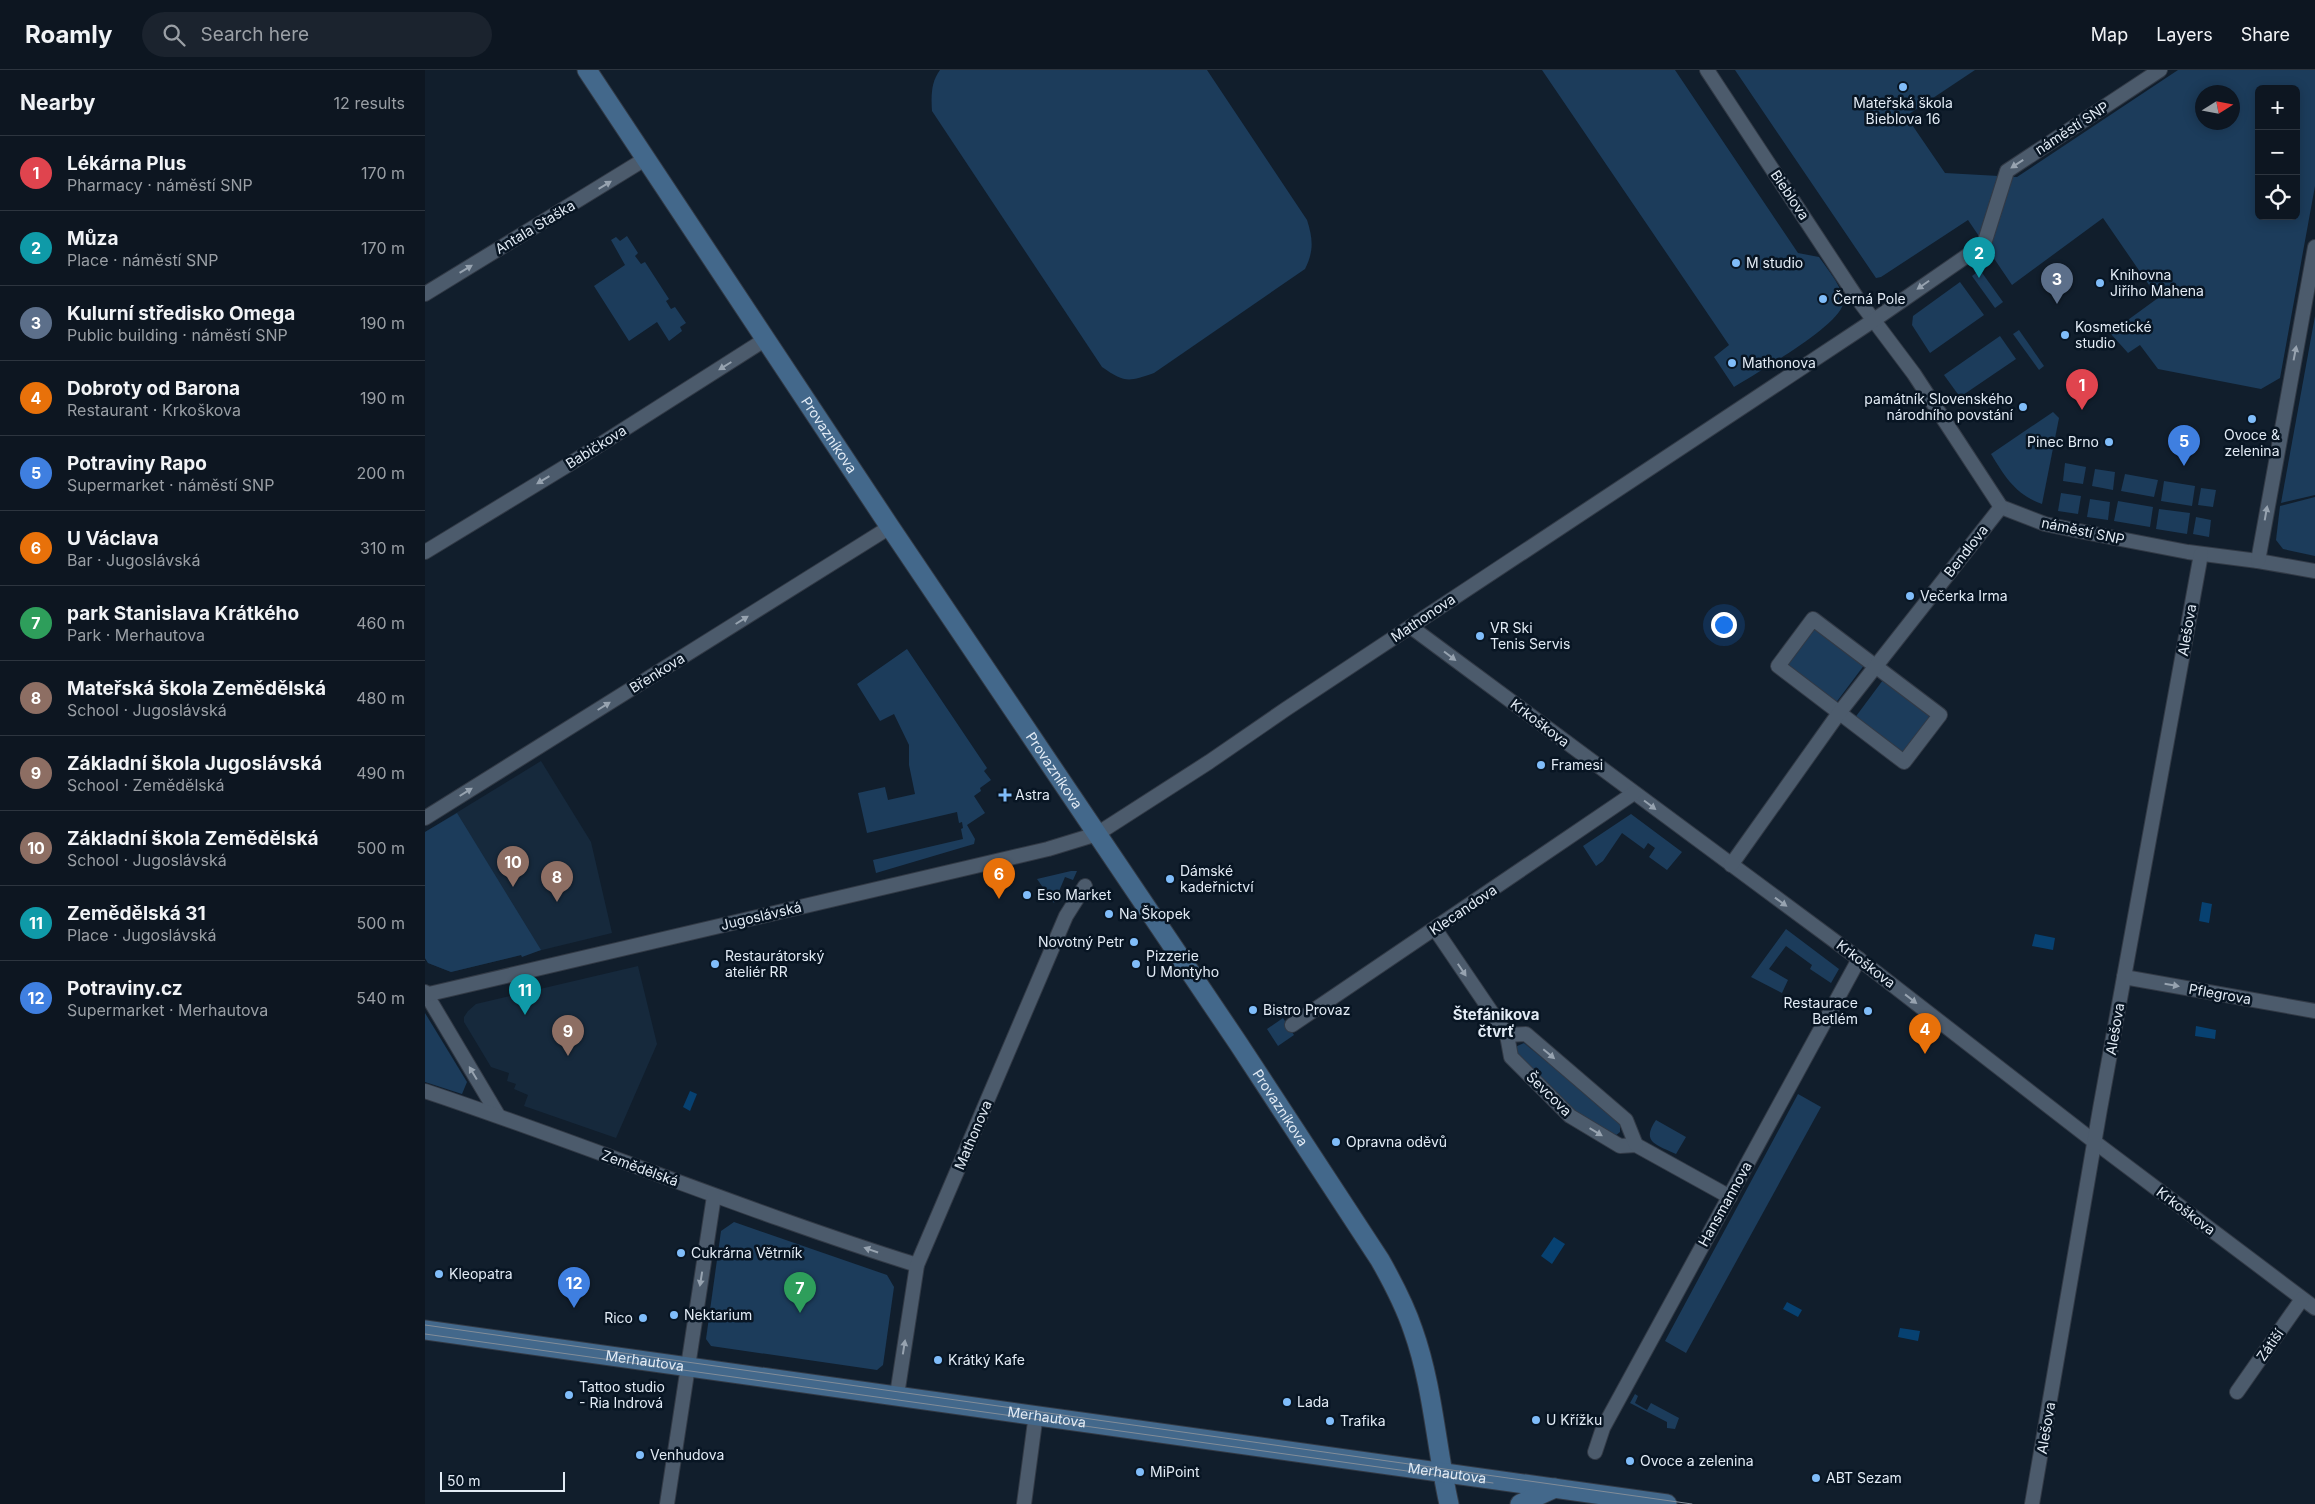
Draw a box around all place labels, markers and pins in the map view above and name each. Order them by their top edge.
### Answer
marker: Mateřská škola Bieblova 16 [1897,81,1909,93]
place label: Mateřská škola Bieblova 16 [1853,94,1953,127]
pin: 2 [1963,237,1995,278]
place label: M studio [1746,254,1803,271]
marker: M studio [1730,257,1742,269]
pin: 3 [2041,263,2073,304]
place label: Knihovna Jiřího Mahena [2110,266,2204,299]
marker: Knihovna Jiřího Mahena [2094,277,2106,289]
place label: Černá Pole [1833,290,1906,307]
marker: Černá Pole [1817,293,1829,305]
place label: Kosmetické studio [2075,318,2152,351]
marker: Kosmetické studio [2059,329,2071,341]
place label: Mathonova [1742,354,1816,371]
marker: Mathonova [1726,357,1738,369]
pin: 1 [2066,369,2098,410]
place label: památník Slovenského národního povstání [1864,390,2014,423]
marker: památník Slovenského národního povstání [2017,401,2029,413]
marker: Ovoce & zelenina [2246,413,2258,425]
pin: 5 [2168,425,2200,466]
place label: Ovoce & zelenina [2224,426,2280,459]
place label: Pinec Brno [2027,433,2099,450]
marker: Pinec Brno [2103,436,2115,448]
place label: Večerka Irma [1920,587,2008,604]
marker: Večerka Irma [1904,590,1916,602]
place label: VR Ski Tenis Servis [1490,619,1570,652]
marker: VR Ski Tenis Servis [1474,630,1486,642]
place label: Framesi [1551,756,1603,773]
marker: Framesi [1535,759,1547,771]
place label: Astra [1015,786,1050,803]
marker: Astra [999,789,1011,801]
pin: 10 [497,846,529,887]
pin: 6 [983,858,1015,899]
pin: 8 [541,861,573,902]
place label: Dámské kadeřnictví [1180,862,1254,895]
marker: Dámské kadeřnictví [1164,873,1176,885]
place label: Eso Market [1037,886,1112,903]
marker: Eso Market [1021,889,1033,901]
place label: Na Škopek [1119,905,1191,922]
marker: Na Škopek [1103,908,1115,920]
place label: Novotný Petr [1038,933,1124,950]
marker: Novotný Petr [1128,936,1140,948]
place label: Restaurátorský ateliér RR [725,947,824,980]
place label: Pizzerie U Montyho [1146,947,1219,980]
marker: Restaurátorský ateliér RR [709,958,721,970]
marker: Pizzerie U Montyho [1130,958,1142,970]
pin: 11 [509,974,541,1015]
place label: Restaurace Betlém [1784,994,1858,1027]
place label: Bistro Provaz [1263,1001,1350,1018]
marker: Bistro Provaz [1247,1004,1259,1016]
marker: Restaurace Betlém [1862,1005,1874,1017]
pin: 4 [1909,1013,1941,1054]
pin: 9 [552,1015,584,1056]
place label: Opravna oděvů [1346,1133,1447,1150]
marker: Opravna oděvů [1330,1136,1342,1148]
place label: Cukrárna Větrník [691,1244,803,1261]
marker: Cukrárna Větrník [675,1247,687,1259]
place label: Kleopatra [449,1265,513,1282]
pin: 12 [558,1267,590,1308]
marker: Kleopatra [433,1268,445,1280]
pin: 7 [784,1272,816,1313]
place label: Nektarium [684,1306,752,1323]
place label: Rico [604,1309,633,1326]
marker: Nektarium [668,1309,680,1321]
marker: Rico [637,1312,649,1324]
place label: Krátký Kafe [948,1351,1025,1368]
marker: Krátký Kafe [932,1354,944,1366]
place label: Tattoo studio - Ria Indrová [579,1378,665,1411]
marker: Tattoo studio - Ria Indrová [563,1389,575,1401]
place label: Lada [1297,1393,1329,1410]
marker: Lada [1281,1396,1293,1408]
place label: U Křížku [1546,1411,1602,1428]
place label: Trafika [1340,1412,1386,1429]
marker: U Křížku [1530,1414,1542,1426]
marker: Trafika [1324,1415,1336,1427]
place label: Venhudova [650,1446,724,1463]
marker: Venhudova [634,1449,646,1461]
place label: Ovoce a zelenina [1640,1452,1754,1469]
marker: Ovoce a zelenina [1624,1455,1636,1467]
place label: MiPoint [1150,1463,1200,1480]
marker: MiPoint [1134,1466,1146,1478]
place label: ABT Sezam [1826,1469,1902,1486]
marker: ABT Sezam [1810,1472,1822,1484]

